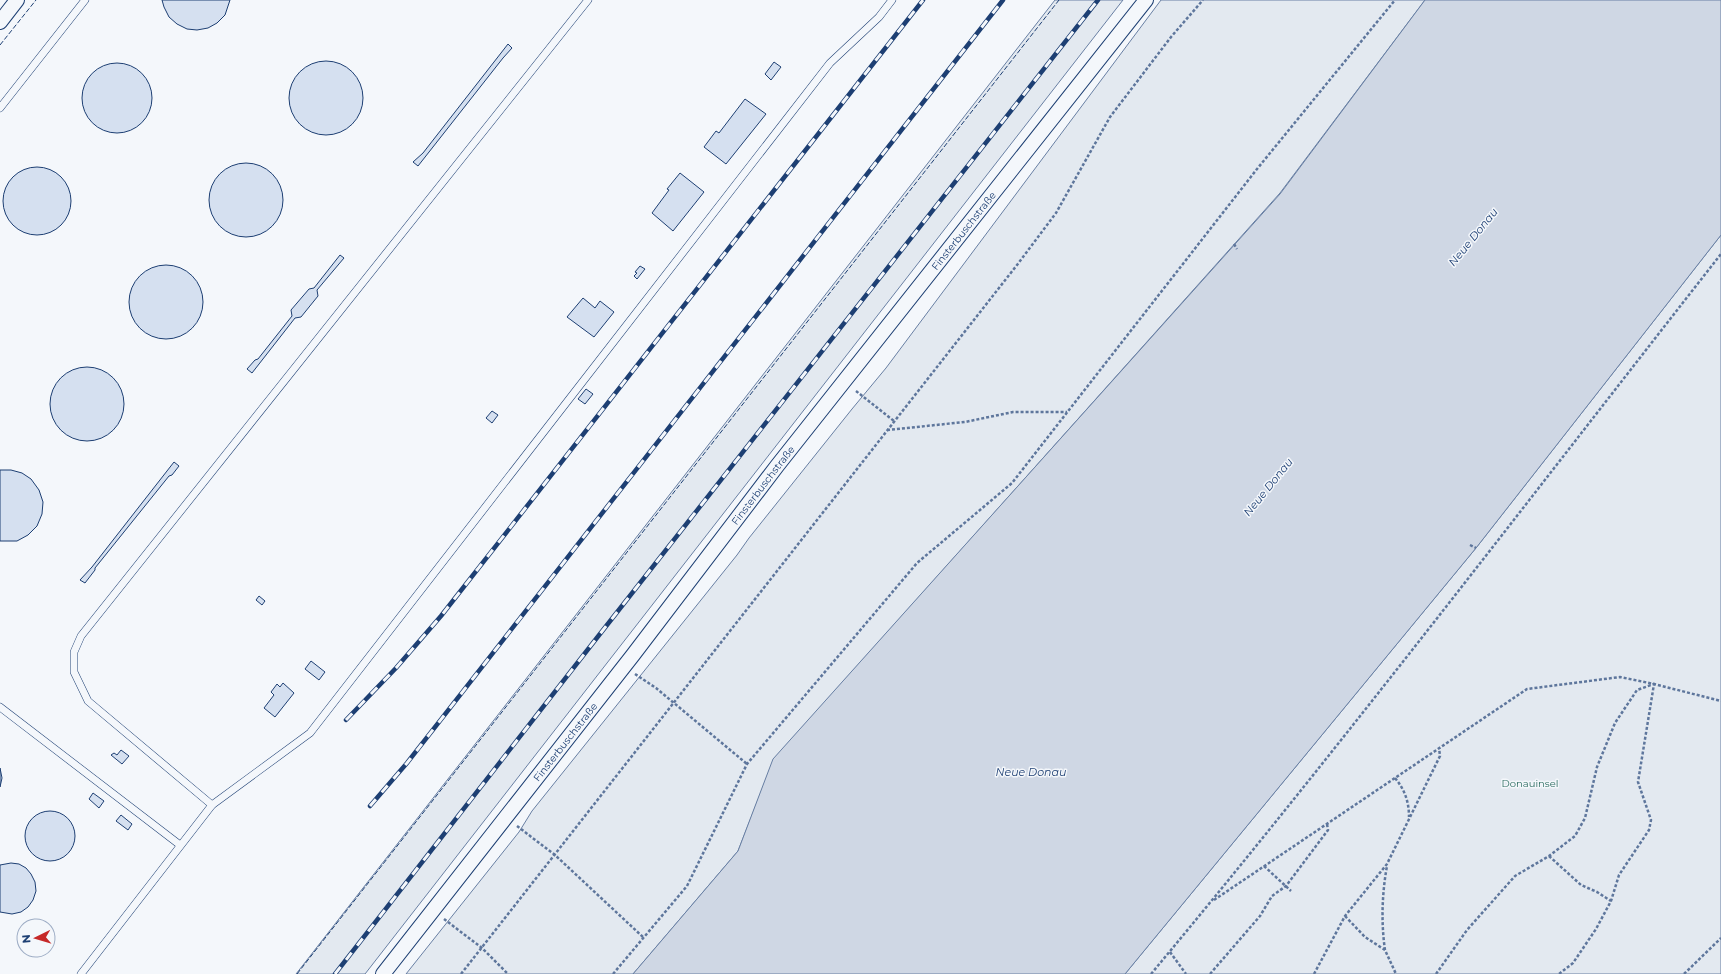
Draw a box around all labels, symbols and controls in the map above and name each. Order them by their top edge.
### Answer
street label: Finsterbuschstraße [929,189,999,273]
water label: Neue Donau [1445,205,1501,269]
street label: Finsterbuschstraße [729,443,798,528]
water label: Neue Donau [1240,455,1296,519]
street label: Finsterbuschstraße [530,700,600,784]
water label: Neue Donau [996,765,1066,779]
park label: Donauinsel [1502,777,1558,790]
north arrow [16,918,56,958]
text: N [19,934,33,944]

